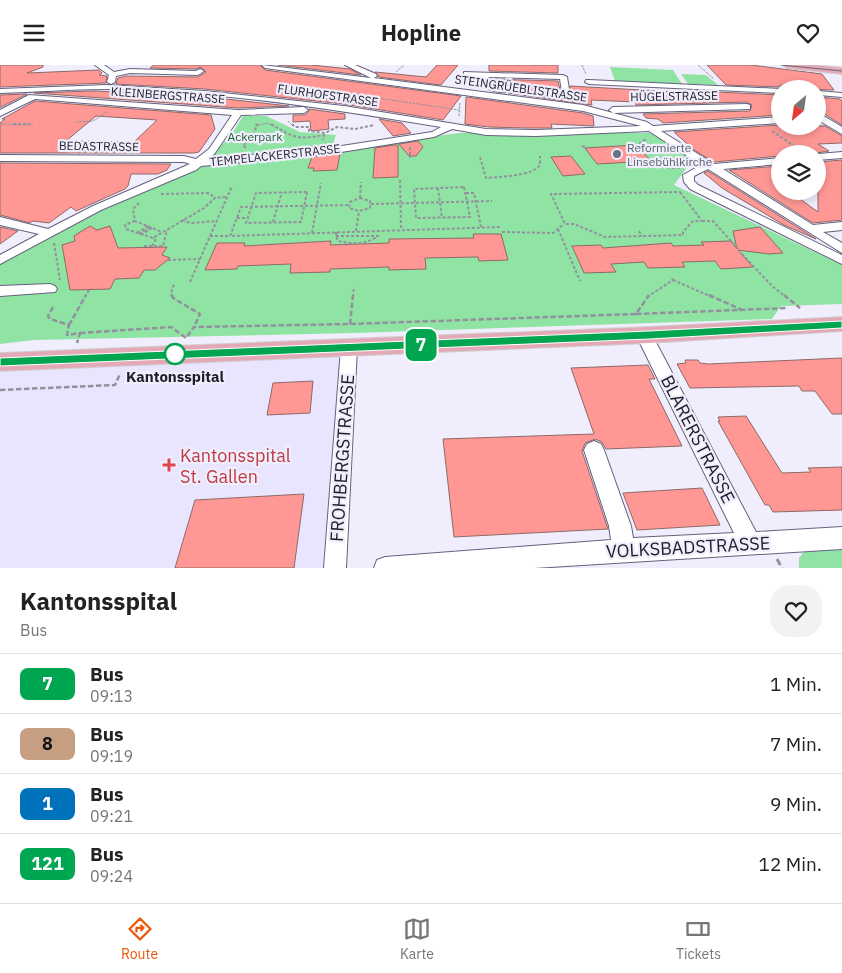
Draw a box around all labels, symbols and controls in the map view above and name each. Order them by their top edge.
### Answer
text: Hopline [381,18,461,47]
icon: menu [20,19,48,47]
icon: heart [794,19,822,47]
street label: STEINGRÜEBLISTRASSE [454,71,588,105]
street label: FLURHOFSTRASSE [277,80,379,110]
north arrow [771,80,826,135]
map controls [771,80,826,200]
street label: KLEINBERGSTRASSE [110,84,226,106]
street label: HÜGELSTRASSE [630,88,718,104]
park label: Ackerpark [228,129,283,144]
street label: BEDASTRASSE [59,138,139,154]
place label: Reformierte Linsebühlkirche [627,140,713,169]
street label: TEMPELACKERSTRASSE [209,141,341,169]
button: layers [771,145,826,200]
marker: Reformierte Linsebühlkirche [611,148,623,160]
line badge: 7 [405,329,437,361]
text: 7 [416,333,426,356]
marker: Kantonsspital [164,343,186,365]
place label: Kantonsspital [126,367,225,386]
street label: BLARERSTRASSE [656,371,740,507]
street label: FROHBERGSTRASSE [325,374,359,542]
place label: Kantonsspital St. Gallen [180,444,291,488]
marker: Kantonsspital St. Gallen [162,458,176,472]
street label: VOLKSBADSTRASSE [605,531,771,563]
text: Kantonsspital [20,585,177,617]
button: heart [770,585,822,637]
text: Bus [20,620,47,640]
text: Bus [90,662,124,686]
text: 7 [42,672,53,695]
text: 1 Min. [770,672,822,696]
text: 09:13 [90,686,133,706]
text: Bus [90,722,124,746]
text: 8 [42,732,53,755]
text: 7 Min. [770,732,822,756]
text: 09:19 [90,746,133,766]
text: Bus [90,782,124,806]
text: 1 [42,792,53,815]
text: 9 Min. [770,792,822,816]
text: 09:21 [90,806,133,826]
text: Bus [90,842,124,866]
text: 121 [31,852,64,875]
text: 12 Min. [759,852,822,876]
text: 09:24 [90,866,133,886]
tab: Route [121,915,158,963]
tab: Karte [400,915,434,963]
tab: Tickets [676,915,721,963]

